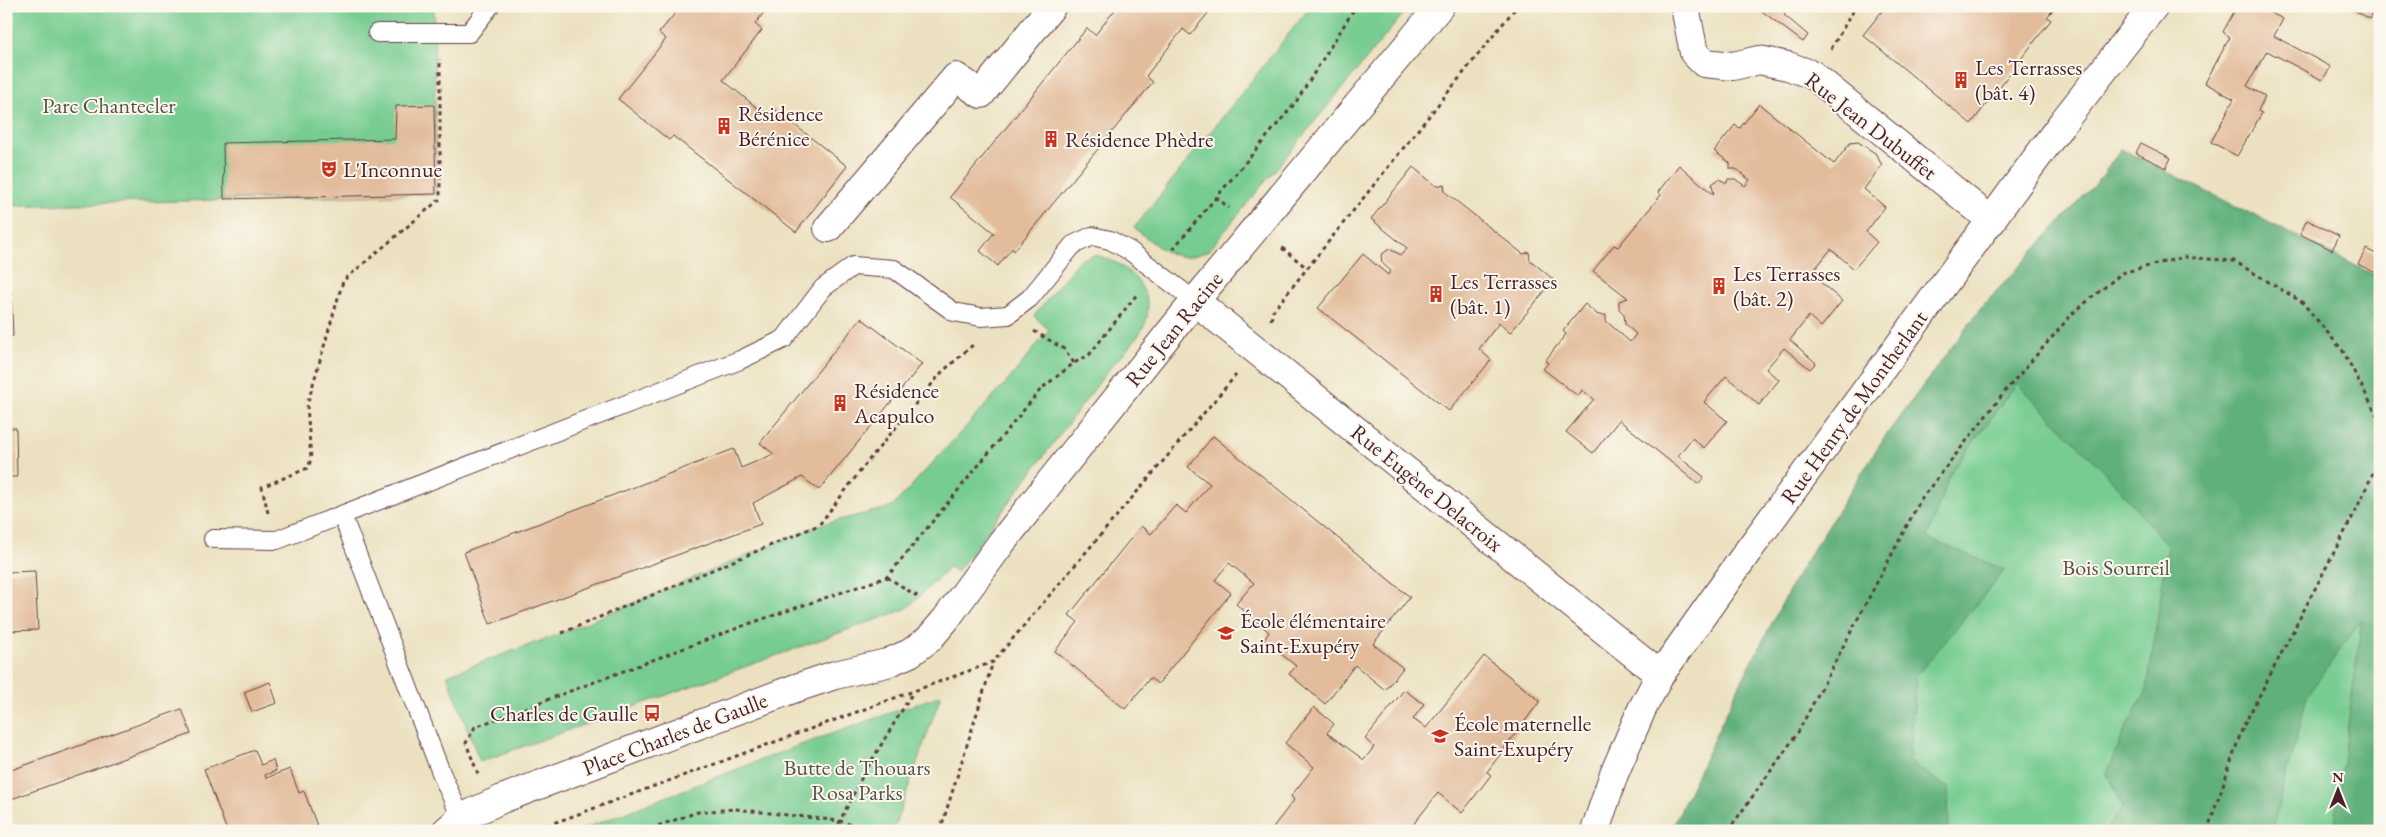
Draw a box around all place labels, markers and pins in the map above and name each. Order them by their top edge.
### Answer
place label: Les Terrasses (bât. 4) [1975,53,2082,107]
building icon: Les Terrasses (bât. 4) [1951,70,1971,90]
place label: Résidence Bérénice [738,99,824,153]
building icon: Résidence Bérénice [714,116,734,136]
place label: Résidence Phèdre [1065,125,1214,154]
building icon: Résidence Phèdre [1041,129,1061,149]
place label: L'Inconnue [343,155,443,184]
theatre icon: L'Inconnue [319,159,339,179]
place label: Les Terrasses (bât. 2) [1733,259,1840,313]
place label: Les Terrasses (bât. 1) [1450,267,1557,321]
building icon: Les Terrasses (bât. 2) [1709,276,1729,296]
building icon: Les Terrasses (bât. 1) [1426,284,1446,304]
place label: Résidence Acapulco [853,376,940,430]
building icon: Résidence Acapulco [830,393,850,413]
place label: École élémentaire Saint-Exupéry [1240,606,1386,660]
school or university icon: École élémentaire Saint-Exupéry [1216,623,1236,643]
place label: Charles de Gaulle [490,699,638,728]
bus stop icon: Charles de Gaulle [642,703,662,723]
place label: École maternelle Saint-Exupéry [1454,709,1592,763]
school or university icon: École maternelle Saint-Exupéry [1430,726,1450,746]

